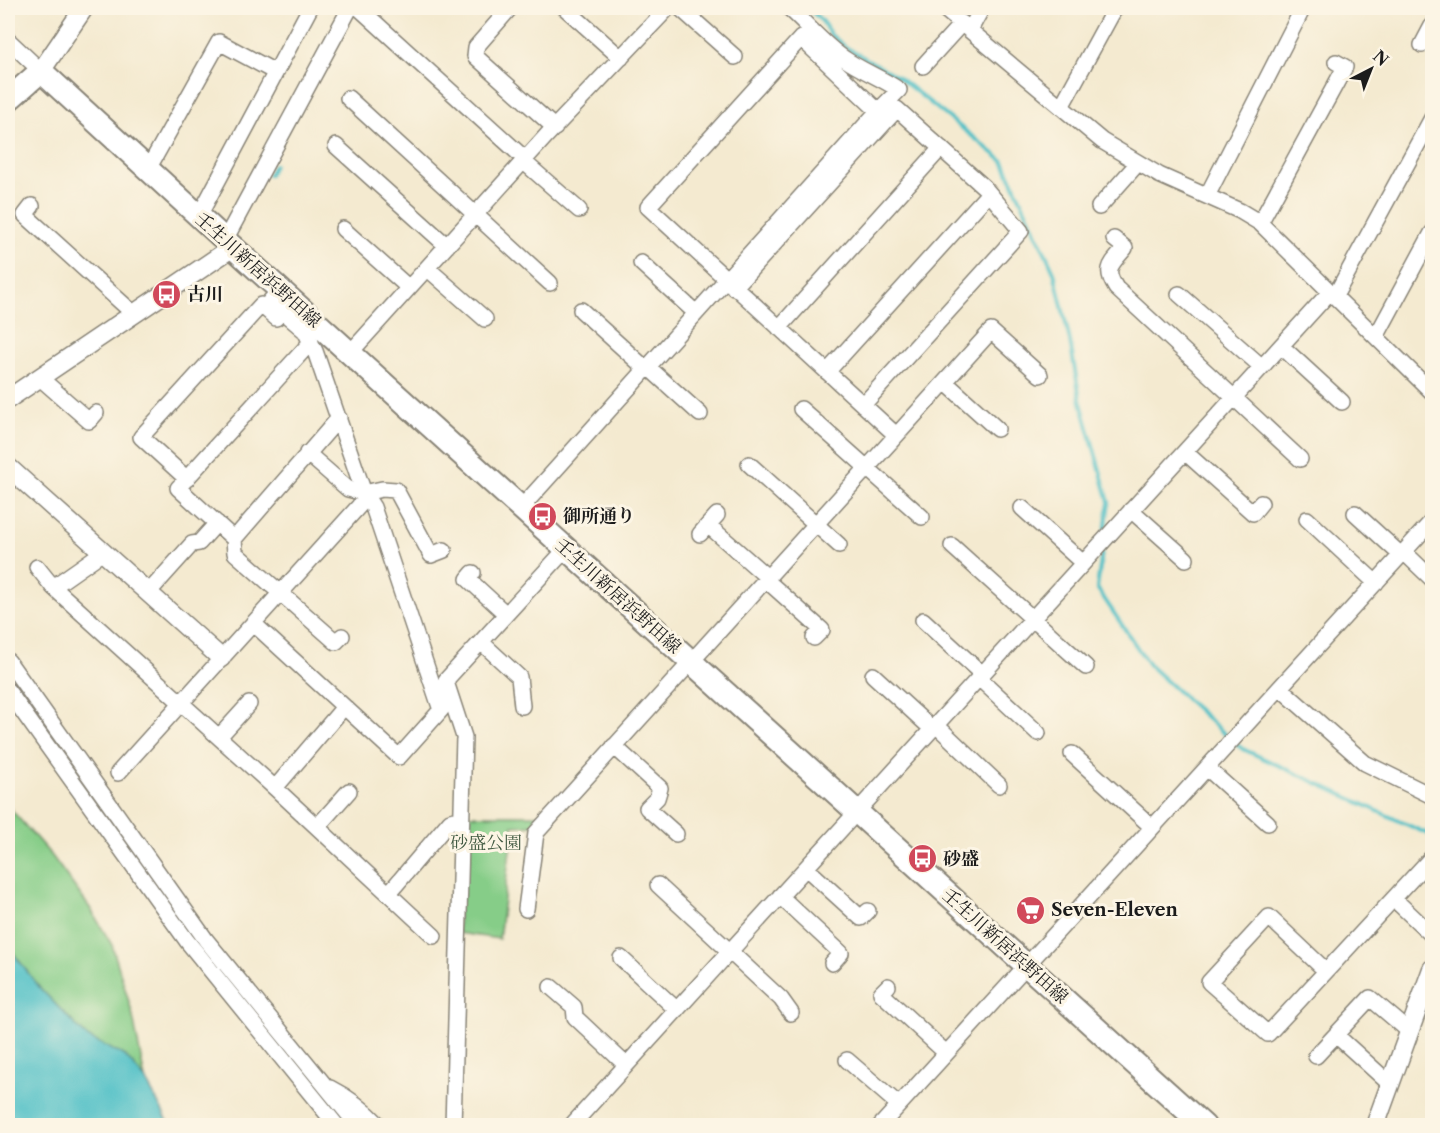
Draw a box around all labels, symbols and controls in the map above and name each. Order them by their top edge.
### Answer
north arrow [1341,39,1401,99]
text: N [1369,46,1393,70]
street label: 壬生川新居浜野田線 [190,208,326,332]
bus stop icon: 古川 [150,278,182,310]
place label: 古川 [187,283,223,305]
bus stop icon: 御所通り [526,500,558,532]
place label: 御所通り [563,505,635,527]
street label: 壬生川新居浜野田線 [550,534,686,658]
park label: 砂盛公園 [450,832,522,854]
bus stop icon: 砂盛 [906,843,938,875]
place label: 砂盛 [943,848,979,870]
street label: 壬生川新居浜野田線 [937,884,1073,1008]
supermarket icon: Seven-Eleven [1014,894,1046,926]
place label: Seven-Eleven [1051,899,1179,921]

